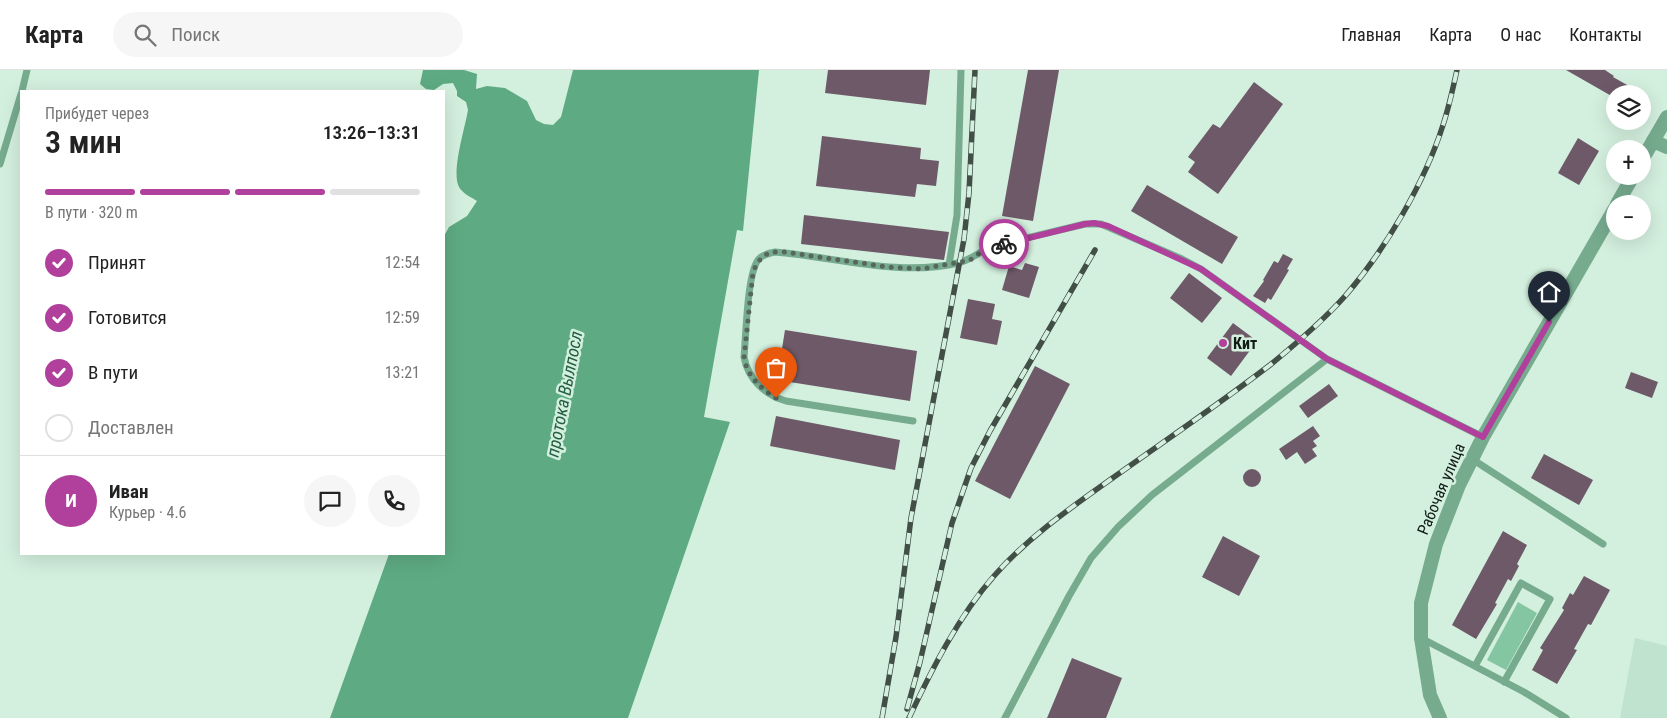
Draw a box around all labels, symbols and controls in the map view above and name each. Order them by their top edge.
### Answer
search box [113,12,463,57]
text: Карта [25,21,83,49]
icon: search [131,21,159,49]
text: Поиск [171,23,220,46]
text: Главная [1341,24,1401,45]
text: Карта [1429,24,1472,45]
text: О нас [1500,24,1541,45]
text: Контакты [1569,24,1642,45]
map controls [1606,85,1651,240]
button: layers [1606,85,1651,130]
text: Прибудет через [45,104,149,123]
text: 13:26–13:31 [323,121,420,144]
text: 3 мин [45,123,122,161]
button: + [1606,140,1651,185]
button: − [1606,195,1651,240]
text: В пути · 320 m [45,203,138,222]
courier [979,219,1029,269]
icon: bike [990,230,1018,258]
icon: check [45,249,73,277]
text: Принят [88,251,146,274]
text: 12:54 [385,253,420,272]
pin [1528,271,1570,322]
icon: home [1535,278,1563,306]
icon: check [45,304,73,332]
text: Готовится [88,306,167,329]
text: 12:59 [385,308,420,327]
water label: протока Вылпосл [542,329,587,459]
place label: Кит [1233,334,1257,353]
marker: Кит [1217,337,1229,349]
pin [755,347,797,398]
icon: bag [762,354,790,382]
icon: check [45,359,73,387]
text: В пути [88,361,138,384]
text: 13:21 [385,363,420,382]
text: Доставлен [88,416,174,439]
street label: Рабочая улица [1413,440,1469,538]
button: chat [304,475,356,527]
button: phone [368,475,420,527]
text: Иван [109,480,148,503]
text: И [65,489,77,512]
text: Курьер · 4.6 [109,503,187,522]

